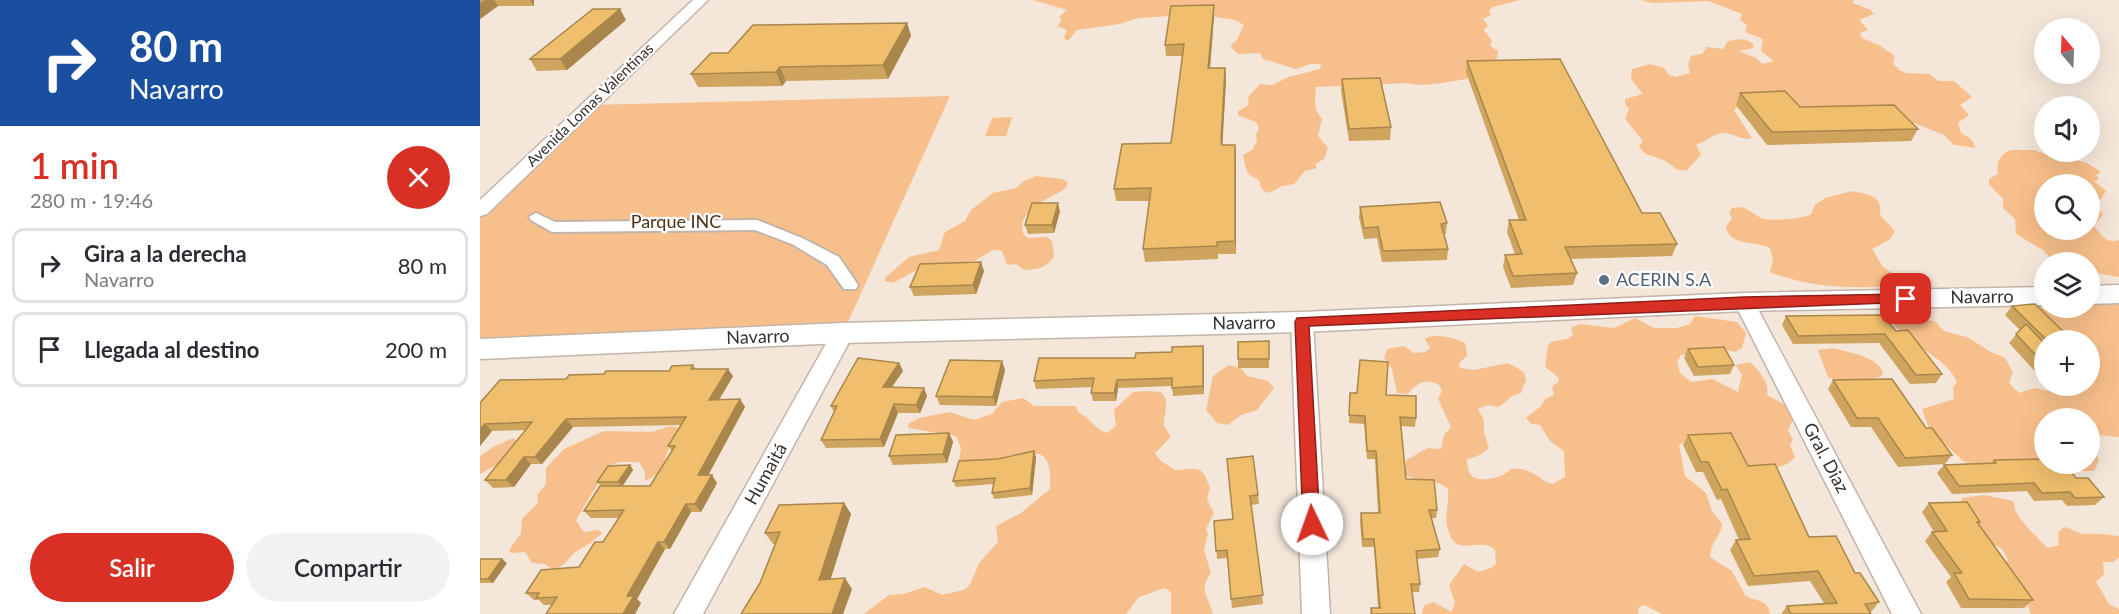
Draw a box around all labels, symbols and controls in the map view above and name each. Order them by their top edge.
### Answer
north arrow [2034,18,2100,84]
map controls [2034,18,2100,474]
text: 80 m [129,21,223,71]
icon: right [30,24,108,102]
street label: Avenida Lomas Valentinas [522,39,657,170]
text: Navarro [129,72,224,105]
button: sound [2034,96,2100,162]
text: 1 min [30,143,119,187]
button: close [387,146,450,209]
button: search [2034,174,2100,240]
text: 280 m · 19:46 [30,188,153,212]
park label: Parque INC [631,210,721,232]
text: Gira a la derecha [84,240,247,267]
icon: right [33,249,66,282]
text: 80 m [398,252,447,279]
button: layers [2034,252,2100,318]
text: Navarro [84,267,154,291]
place label: ACERIN S.A [1616,268,1712,290]
marker: ACERIN S.A [1597,273,1611,287]
pin [1880,273,1931,324]
icon: arrive [1889,282,1922,315]
street label: Navarro [1950,284,2014,308]
street label: Navarro [1212,310,1276,334]
street label: Navarro [726,324,790,348]
button: + [2034,330,2100,396]
icon: arrive [33,333,66,366]
text: Llegada al destino [84,336,260,363]
text: 200 m [385,336,447,363]
button: − [2034,408,2100,474]
street label: Gral. Diaz [1799,419,1855,496]
street label: Humaitá [739,439,791,508]
position arrow [1280,492,1344,556]
button: Salir [30,533,234,602]
button: Compartir [246,533,450,602]

